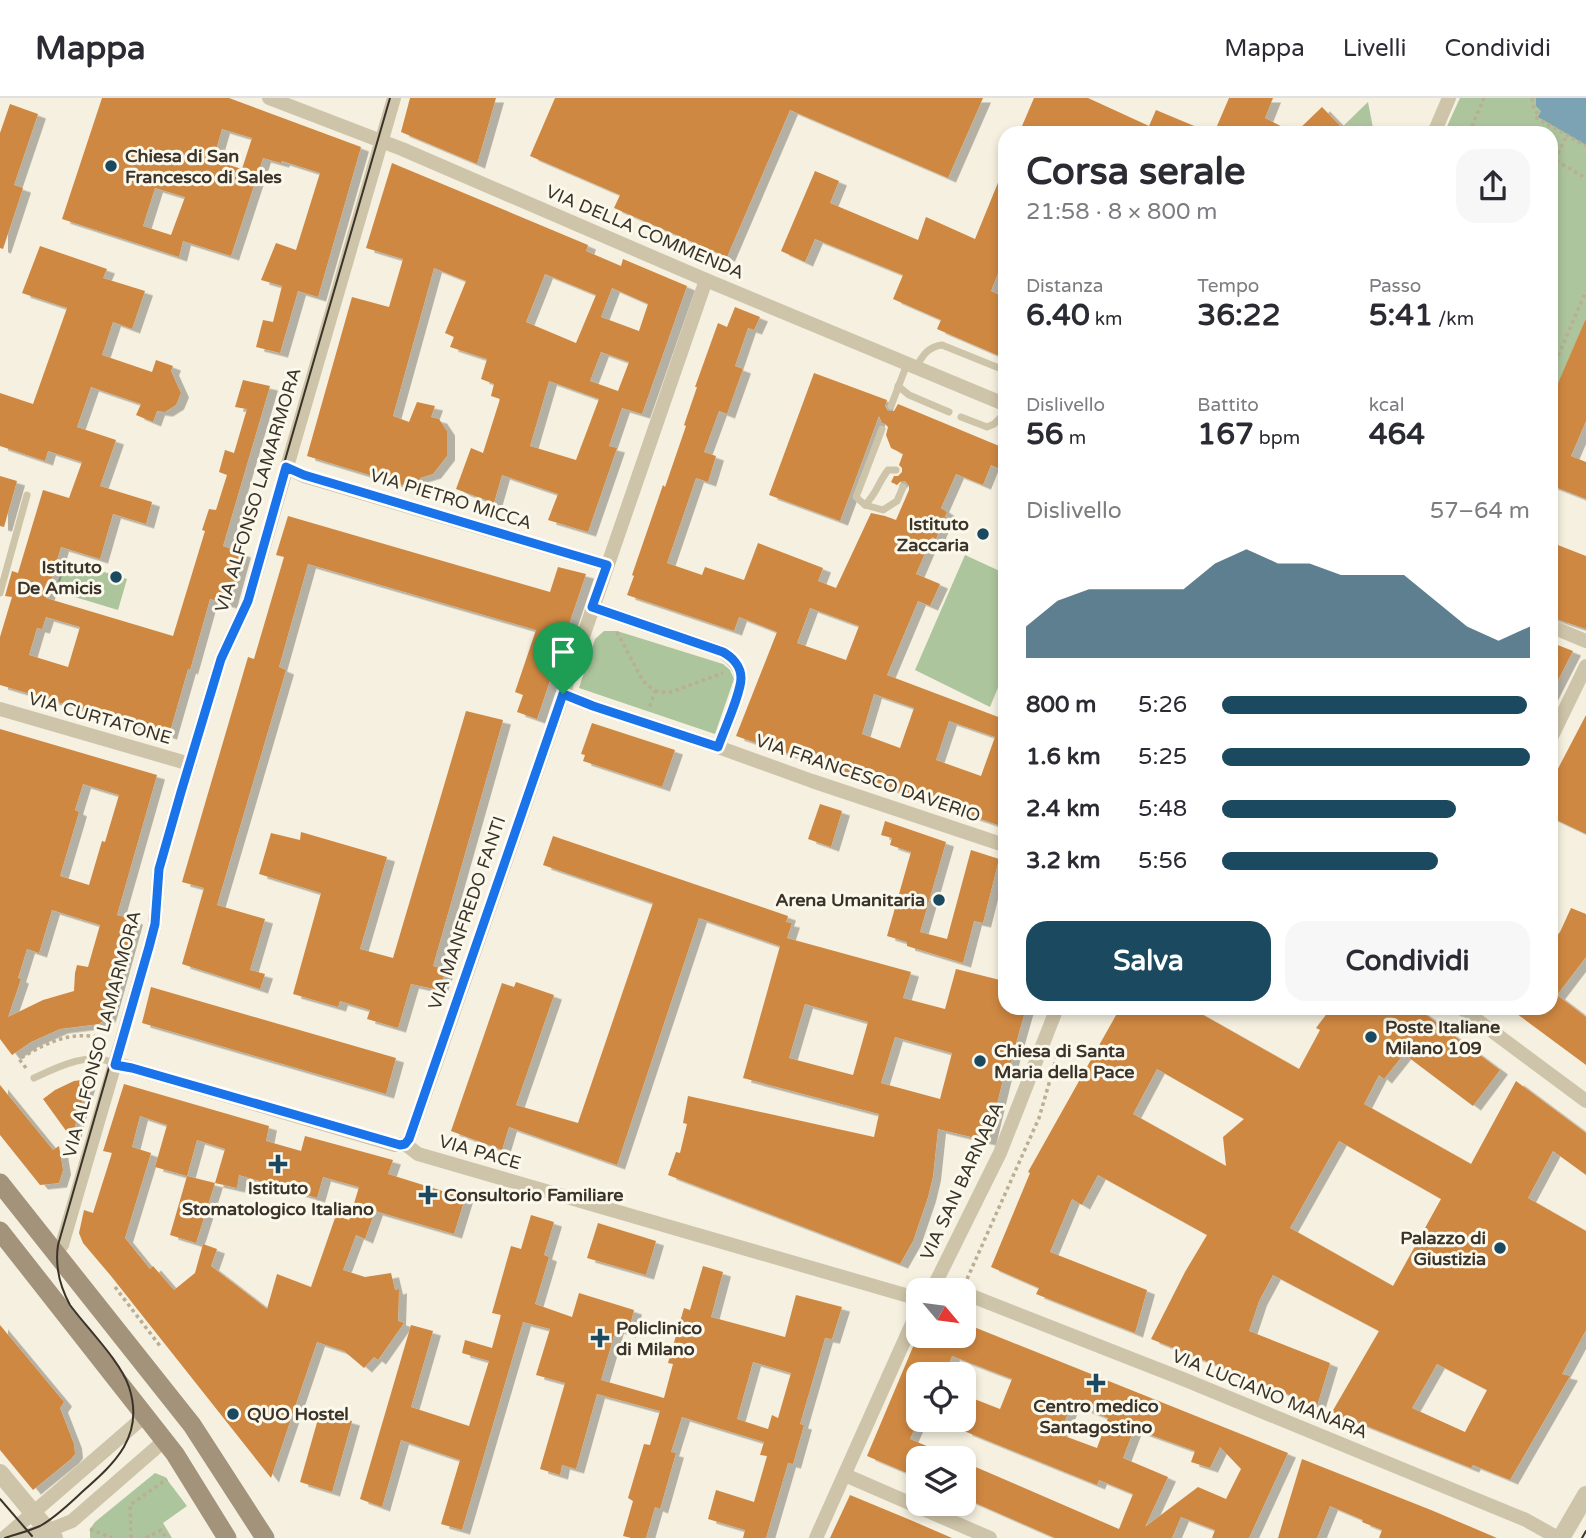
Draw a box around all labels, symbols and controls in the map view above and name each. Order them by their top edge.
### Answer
text: Mappa [35,29,146,68]
text: Mappa [1224,34,1305,63]
text: Livelli [1343,34,1407,63]
text: Condividi [1445,34,1551,63]
place label: Chiesa di San Francesco di Sales [125,145,282,188]
text: Corsa serale [1026,149,1246,195]
button: share [1456,149,1530,223]
marker: Chiesa di San Francesco di Sales [103,158,119,174]
street label: VIA DELLA COMMENDA [542,180,748,284]
text: 21:58 · 8 × 800 m [1026,198,1217,226]
text: Distanza [1026,275,1104,297]
text: Tempo [1197,275,1259,297]
text: Passo [1369,275,1421,297]
text: 6.40 [1026,297,1090,334]
text: 36:22 [1197,297,1281,334]
text: 5:41 [1369,297,1433,334]
text: km [1090,308,1122,330]
text: /km [1433,308,1474,330]
street label: VIA ALFONSO LAMARMORA [210,365,306,615]
text: Dislivello [1026,394,1105,416]
text: Battito [1197,394,1259,416]
text: kcal [1369,394,1404,416]
text: 56 [1026,416,1064,453]
text: 167 [1197,416,1254,453]
text: 464 [1369,416,1425,453]
text: m [1064,427,1086,449]
text: bpm [1254,427,1300,449]
street label: VIA PIETRO MICCA [367,464,535,534]
text: Dislivello [1026,497,1122,525]
text: 57–64 m [1430,497,1530,525]
place label: Istituto Zaccaria [897,513,969,556]
marker: Istituto Zaccaria [975,526,991,542]
place label: Istituto De Amicis [17,556,102,599]
marker: Istituto De Amicis [108,569,124,585]
pin [533,622,593,694]
icon: arrive [544,633,582,671]
street label: VIA CURTATONE [26,687,174,749]
text: 800 m [1026,691,1096,719]
text: 5:26 [1138,691,1187,719]
street label: VIA FRANCESCO DAVERIO [753,729,983,827]
text: 1.6 km [1026,743,1101,771]
text: 5:25 [1138,743,1187,771]
text: 2.4 km [1026,795,1100,823]
text: 5:48 [1138,795,1187,823]
street label: VIA MANFREDO FANTI [424,813,510,1013]
text: 3.2 km [1026,847,1101,875]
text: 5:56 [1138,847,1187,875]
place label: Arena Umanitaria [775,889,925,911]
marker: Arena Umanitaria [931,892,947,908]
street label: VIA ALFONSO LAMARMORA [58,908,146,1160]
button: Salva [1026,921,1271,1001]
button: Condividi [1285,921,1530,1001]
place label: Poste Italiane Milano 109 [1385,1016,1500,1059]
marker: Poste Italiane Milano 109 [1363,1029,1379,1045]
place label: Chiesa di Santa Maria della Pace [994,1040,1134,1083]
marker: Chiesa di Santa Maria della Pace [972,1053,988,1069]
street label: VIA SAN BARNABA [916,1098,1008,1264]
street label: VIA PACE [436,1130,524,1174]
marker: Istituto Stomatologico Italiano [268,1154,288,1174]
place label: Istituto Stomatologico Italiano [182,1177,374,1220]
place label: Consultorio Familiare [444,1184,624,1206]
marker: Consultorio Familiare [418,1185,438,1205]
place label: Palazzo di Giustizia [1400,1227,1486,1270]
marker: Palazzo di Giustizia [1492,1240,1508,1256]
north arrow [906,1278,976,1348]
map controls [906,1278,976,1516]
place label: Policlinico di Milano [616,1317,702,1360]
marker: Policlinico di Milano [590,1328,610,1348]
street label: VIA LUCIANO MANARA [1169,1345,1371,1443]
button: locate [906,1362,976,1432]
marker: Centro medico Santagostino [1086,1373,1106,1393]
place label: Centro medico Santagostino [1033,1395,1159,1438]
place label: QUO Hostel [247,1403,349,1425]
marker: QUO Hostel [225,1406,241,1422]
button: layers [906,1446,976,1516]

